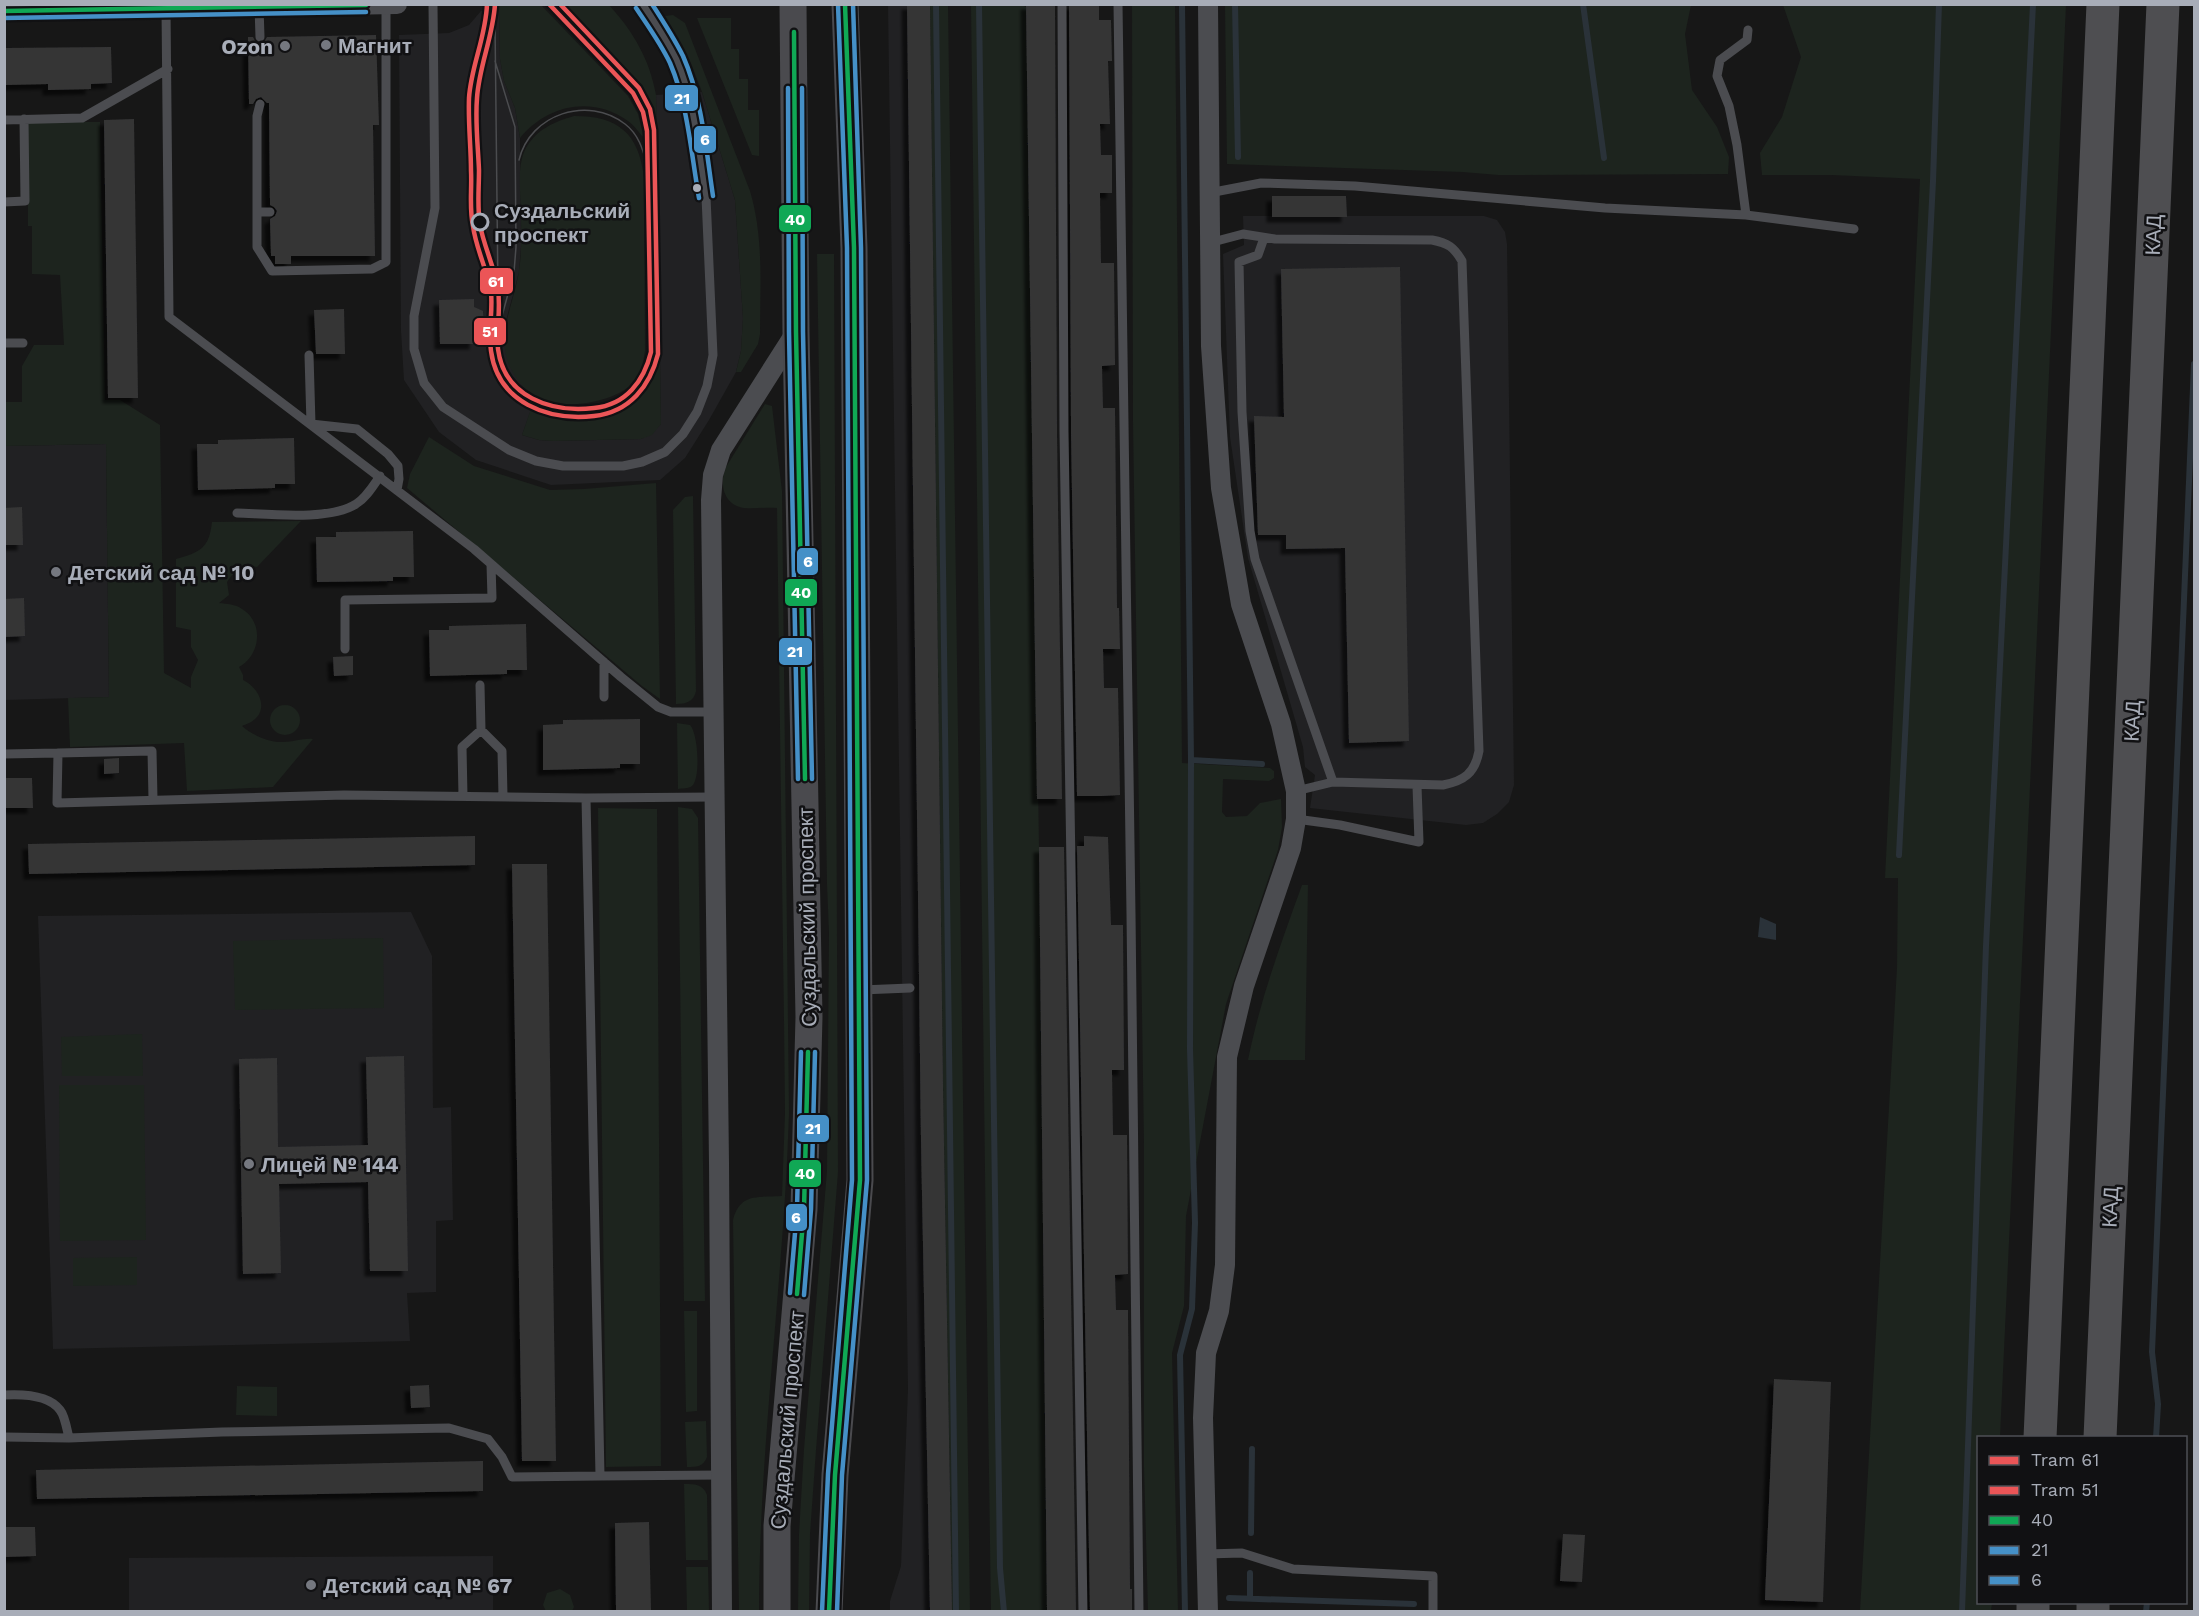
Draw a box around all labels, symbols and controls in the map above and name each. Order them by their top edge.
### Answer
place label: Магнит [338,33,412,58]
place label: Ozon [221,34,273,59]
marker: Магнит [319,38,333,52]
marker: Ozon [278,39,292,53]
line badge: 21 [664,84,699,112]
text: 21 [674,89,690,108]
line badge: 6 [693,125,717,154]
text: 6 [700,130,710,149]
unlabelled marker [691,182,703,194]
place label: Суздальский проспект [494,198,630,247]
line badge: 40 [778,204,812,233]
text: 40 [785,210,805,229]
marker: Суздальский проспект [471,213,489,231]
street label: КАД [2140,214,2166,256]
line badge: 61 [479,267,514,295]
text: 61 [488,272,504,291]
line badge: 51 [473,317,507,346]
text: 51 [482,322,498,341]
line badge: 6 [796,547,819,576]
text: 6 [803,552,813,571]
place label: Детский сад № 10 [68,560,254,585]
marker: Детский сад № 10 [49,565,63,579]
line badge: 40 [784,578,818,607]
text: 40 [791,583,811,602]
line badge: 21 [778,637,813,666]
text: 21 [787,642,803,661]
street label: КАД [2118,700,2146,742]
street label: Суздальский проспект [793,807,821,1027]
line badge: 21 [796,1114,830,1143]
text: 21 [805,1119,821,1138]
place label: Лицей № 144 [261,1152,399,1177]
marker: Лицей № 144 [242,1157,256,1171]
line badge: 40 [788,1159,822,1188]
text: 40 [795,1164,815,1183]
street label: КАД [2096,1186,2124,1228]
line badge: 6 [785,1203,808,1232]
text: 6 [791,1208,801,1227]
street label: Суздальский проспект [765,1309,809,1530]
legend [1977,1436,2187,1604]
text: Tram 61 [2031,1449,2099,1470]
text: Tram 51 [2031,1479,2099,1500]
text: 40 [2031,1509,2053,1530]
text: 21 [2031,1539,2049,1560]
text: 6 [2031,1569,2042,1590]
place label: Детский сад № 67 [323,1573,513,1598]
marker: Детский сад № 67 [304,1578,318,1592]

